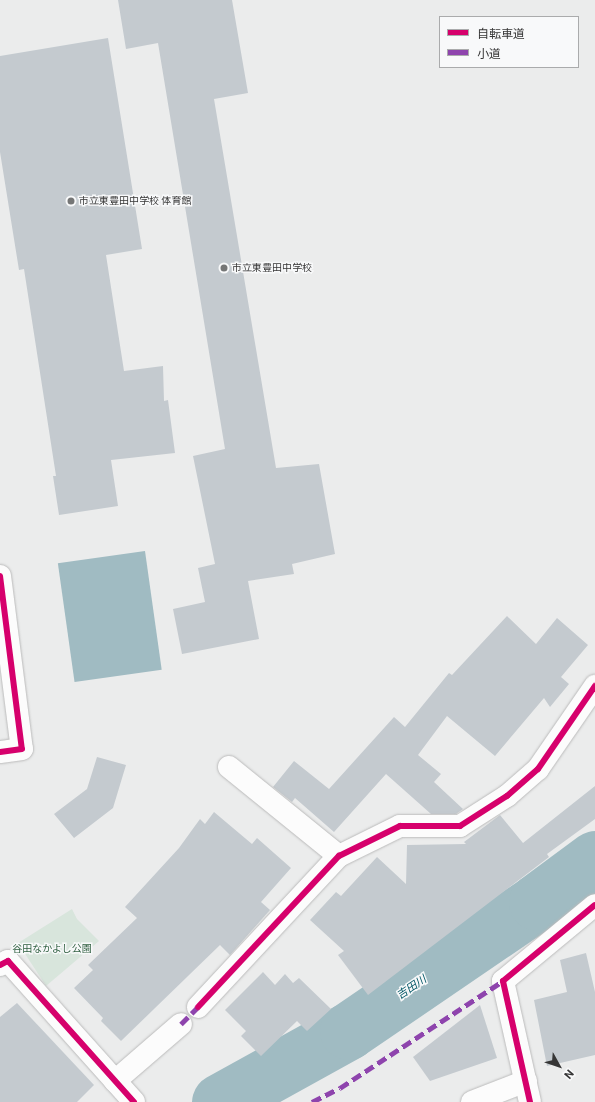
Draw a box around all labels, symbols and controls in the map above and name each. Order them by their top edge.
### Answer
legend [439,16,579,68]
text: 自転車道 [477,27,525,41]
text: 小道 [477,47,501,61]
place label: 市立東豊田中学校 体育館 [79,195,191,207]
marker: 市立東豊田中学校 体育館 [66,196,76,206]
place label: 市立東豊田中学校 [232,262,312,274]
marker: 市立東豊田中学校 [219,263,229,273]
park label: 谷田なかよし公園 [12,943,92,955]
water label: 吉田川 [395,973,429,1003]
north arrow [539,1046,579,1086]
text: N [561,1067,576,1081]

